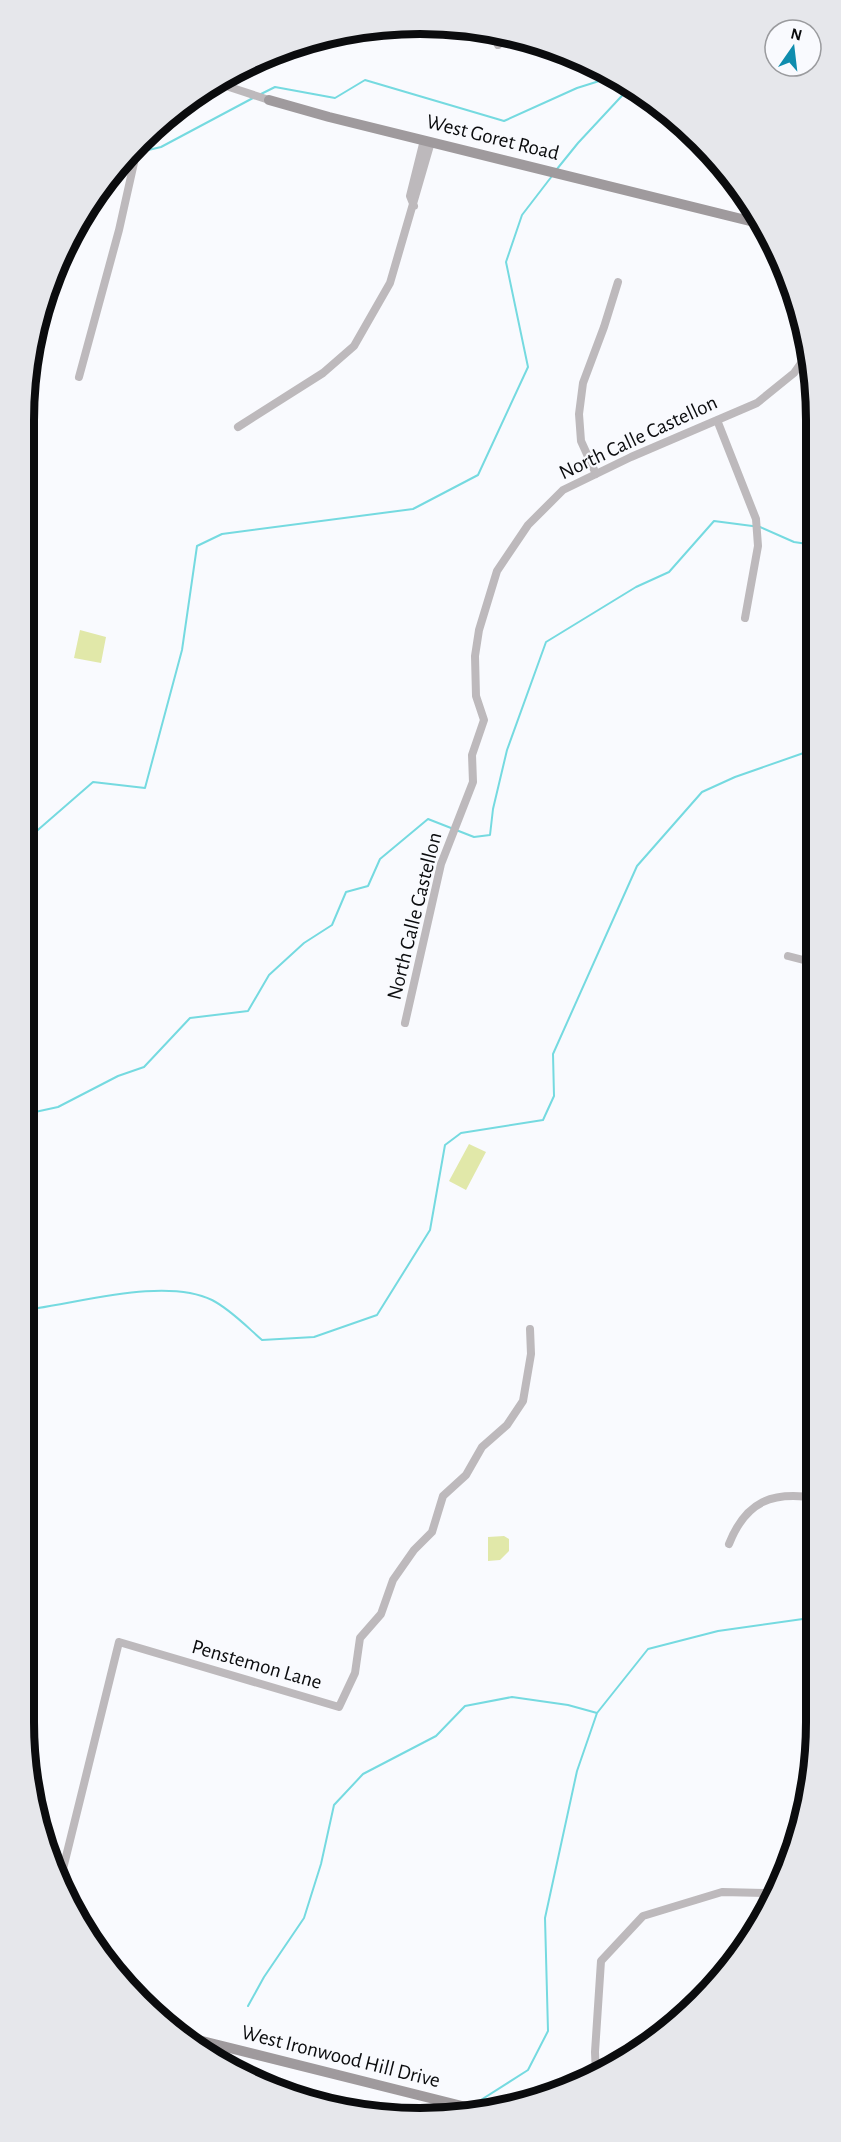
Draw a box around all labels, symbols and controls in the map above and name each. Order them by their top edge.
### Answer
north arrow [763,18,823,78]
text: N [789,25,804,44]
street label: West Goret Road [424,111,562,164]
street label: North Calle Castellon [556,392,721,483]
street label: North Calle Castellon [384,830,445,1002]
street label: Penstemon Lane [189,1636,324,1693]
street label: West Ironwood Hill Drive [239,2022,442,2091]

